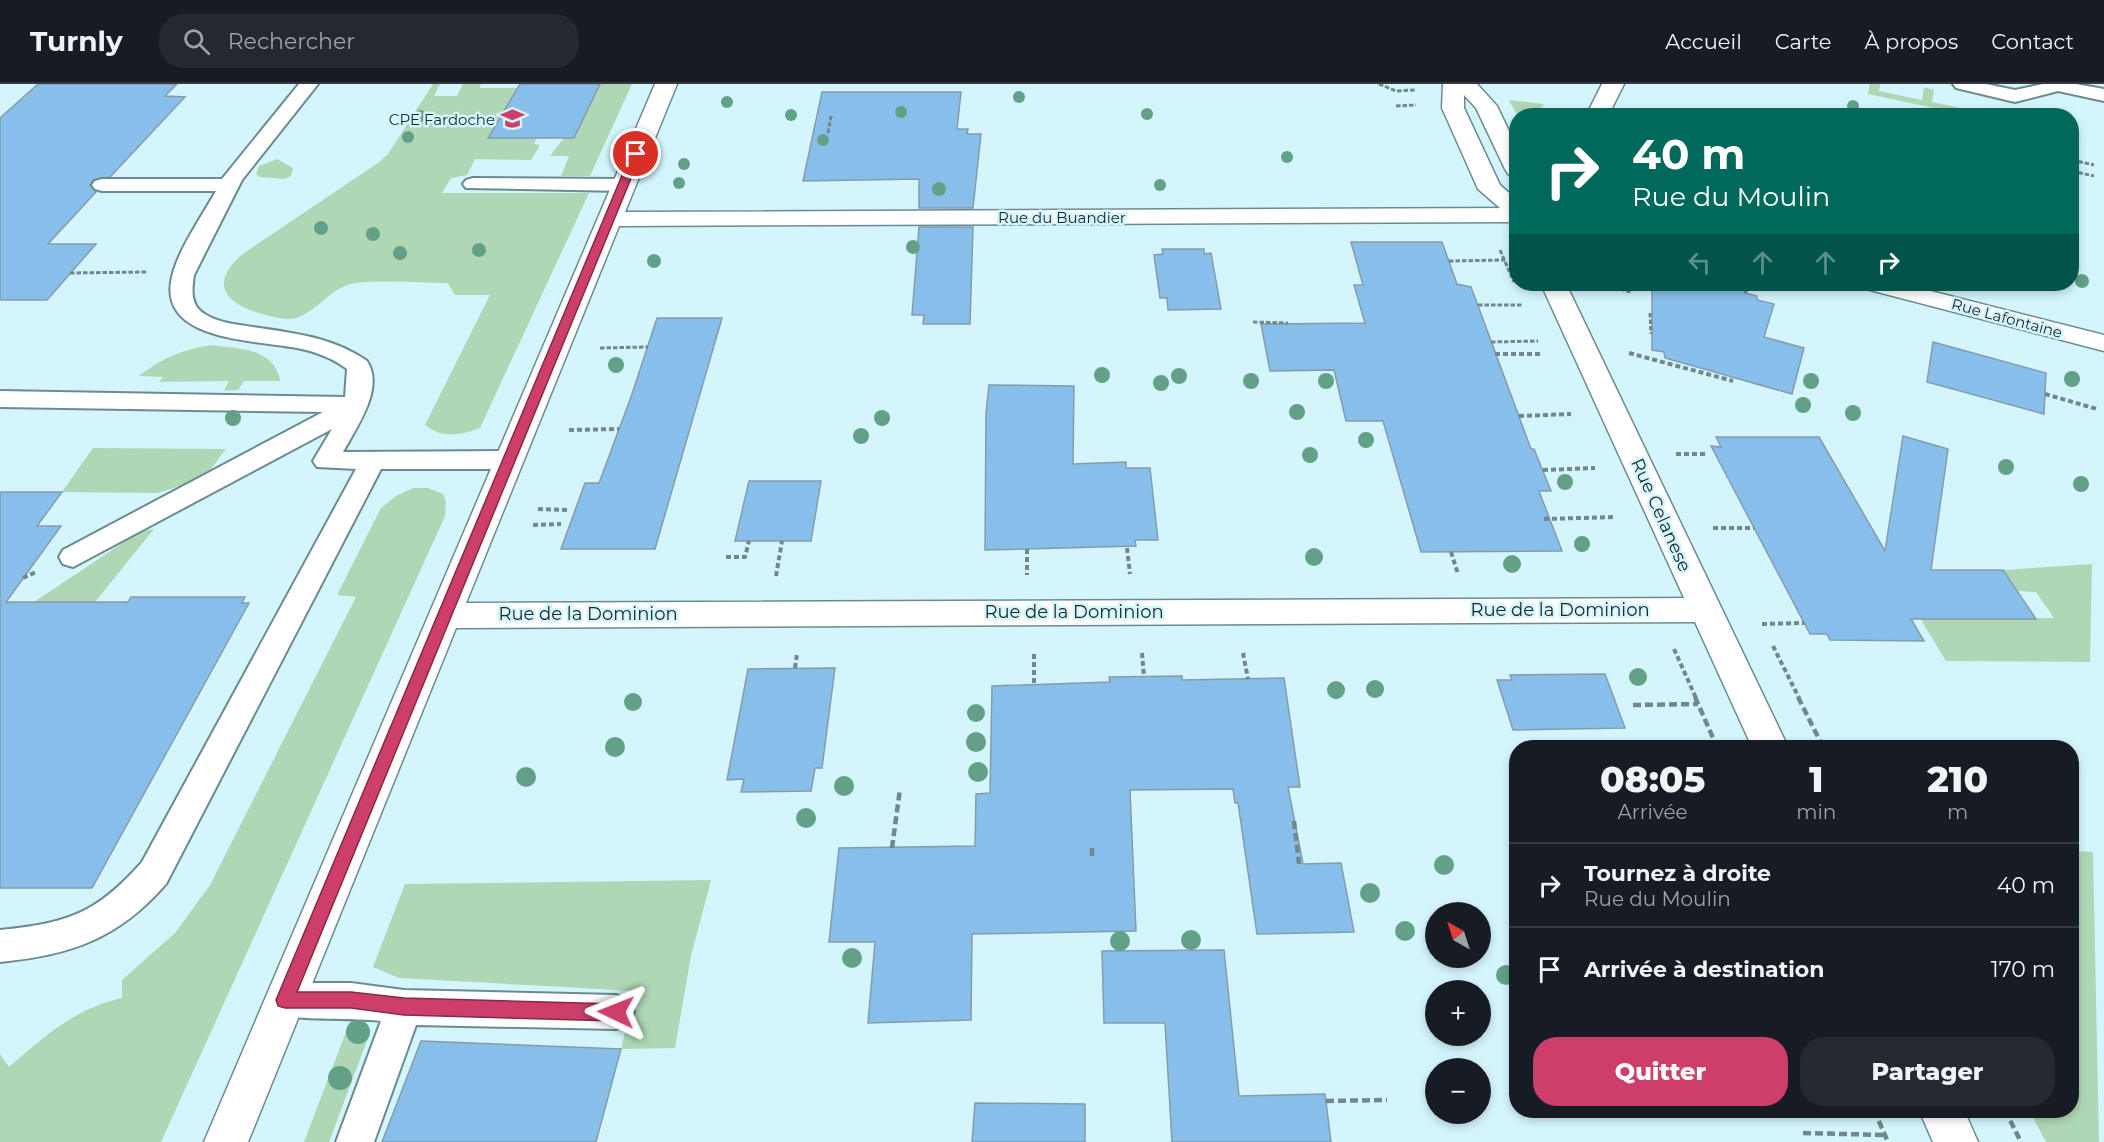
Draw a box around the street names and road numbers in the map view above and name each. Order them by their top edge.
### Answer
street label: Rue du Buandier [998,208,1126,227]
street label: Rue Lafontaine [1949,294,2065,342]
street label: Rue Celanese [1626,455,1696,575]
street label: Rue de la Dominion [1470,599,1650,621]
street label: Rue de la Dominion [984,601,1164,623]
street label: Rue de la Dominion [498,603,678,625]

